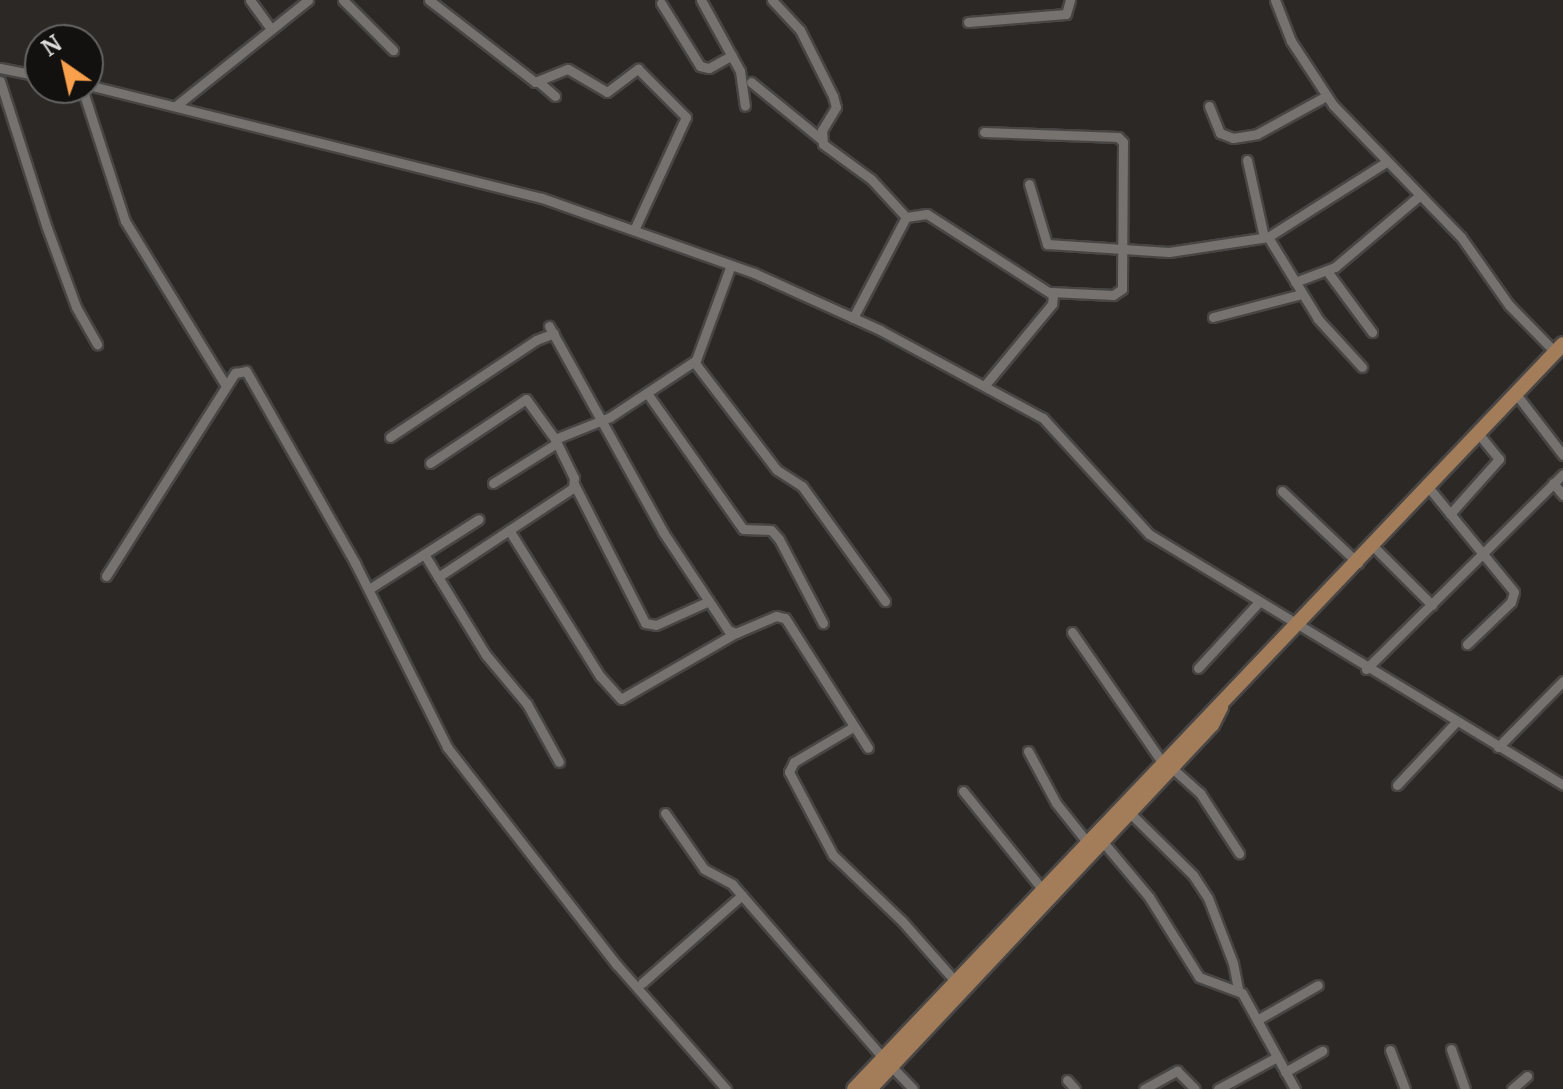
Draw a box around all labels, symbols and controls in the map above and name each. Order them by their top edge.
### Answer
north arrow [24,24,104,104]
text: N [37,29,67,62]

